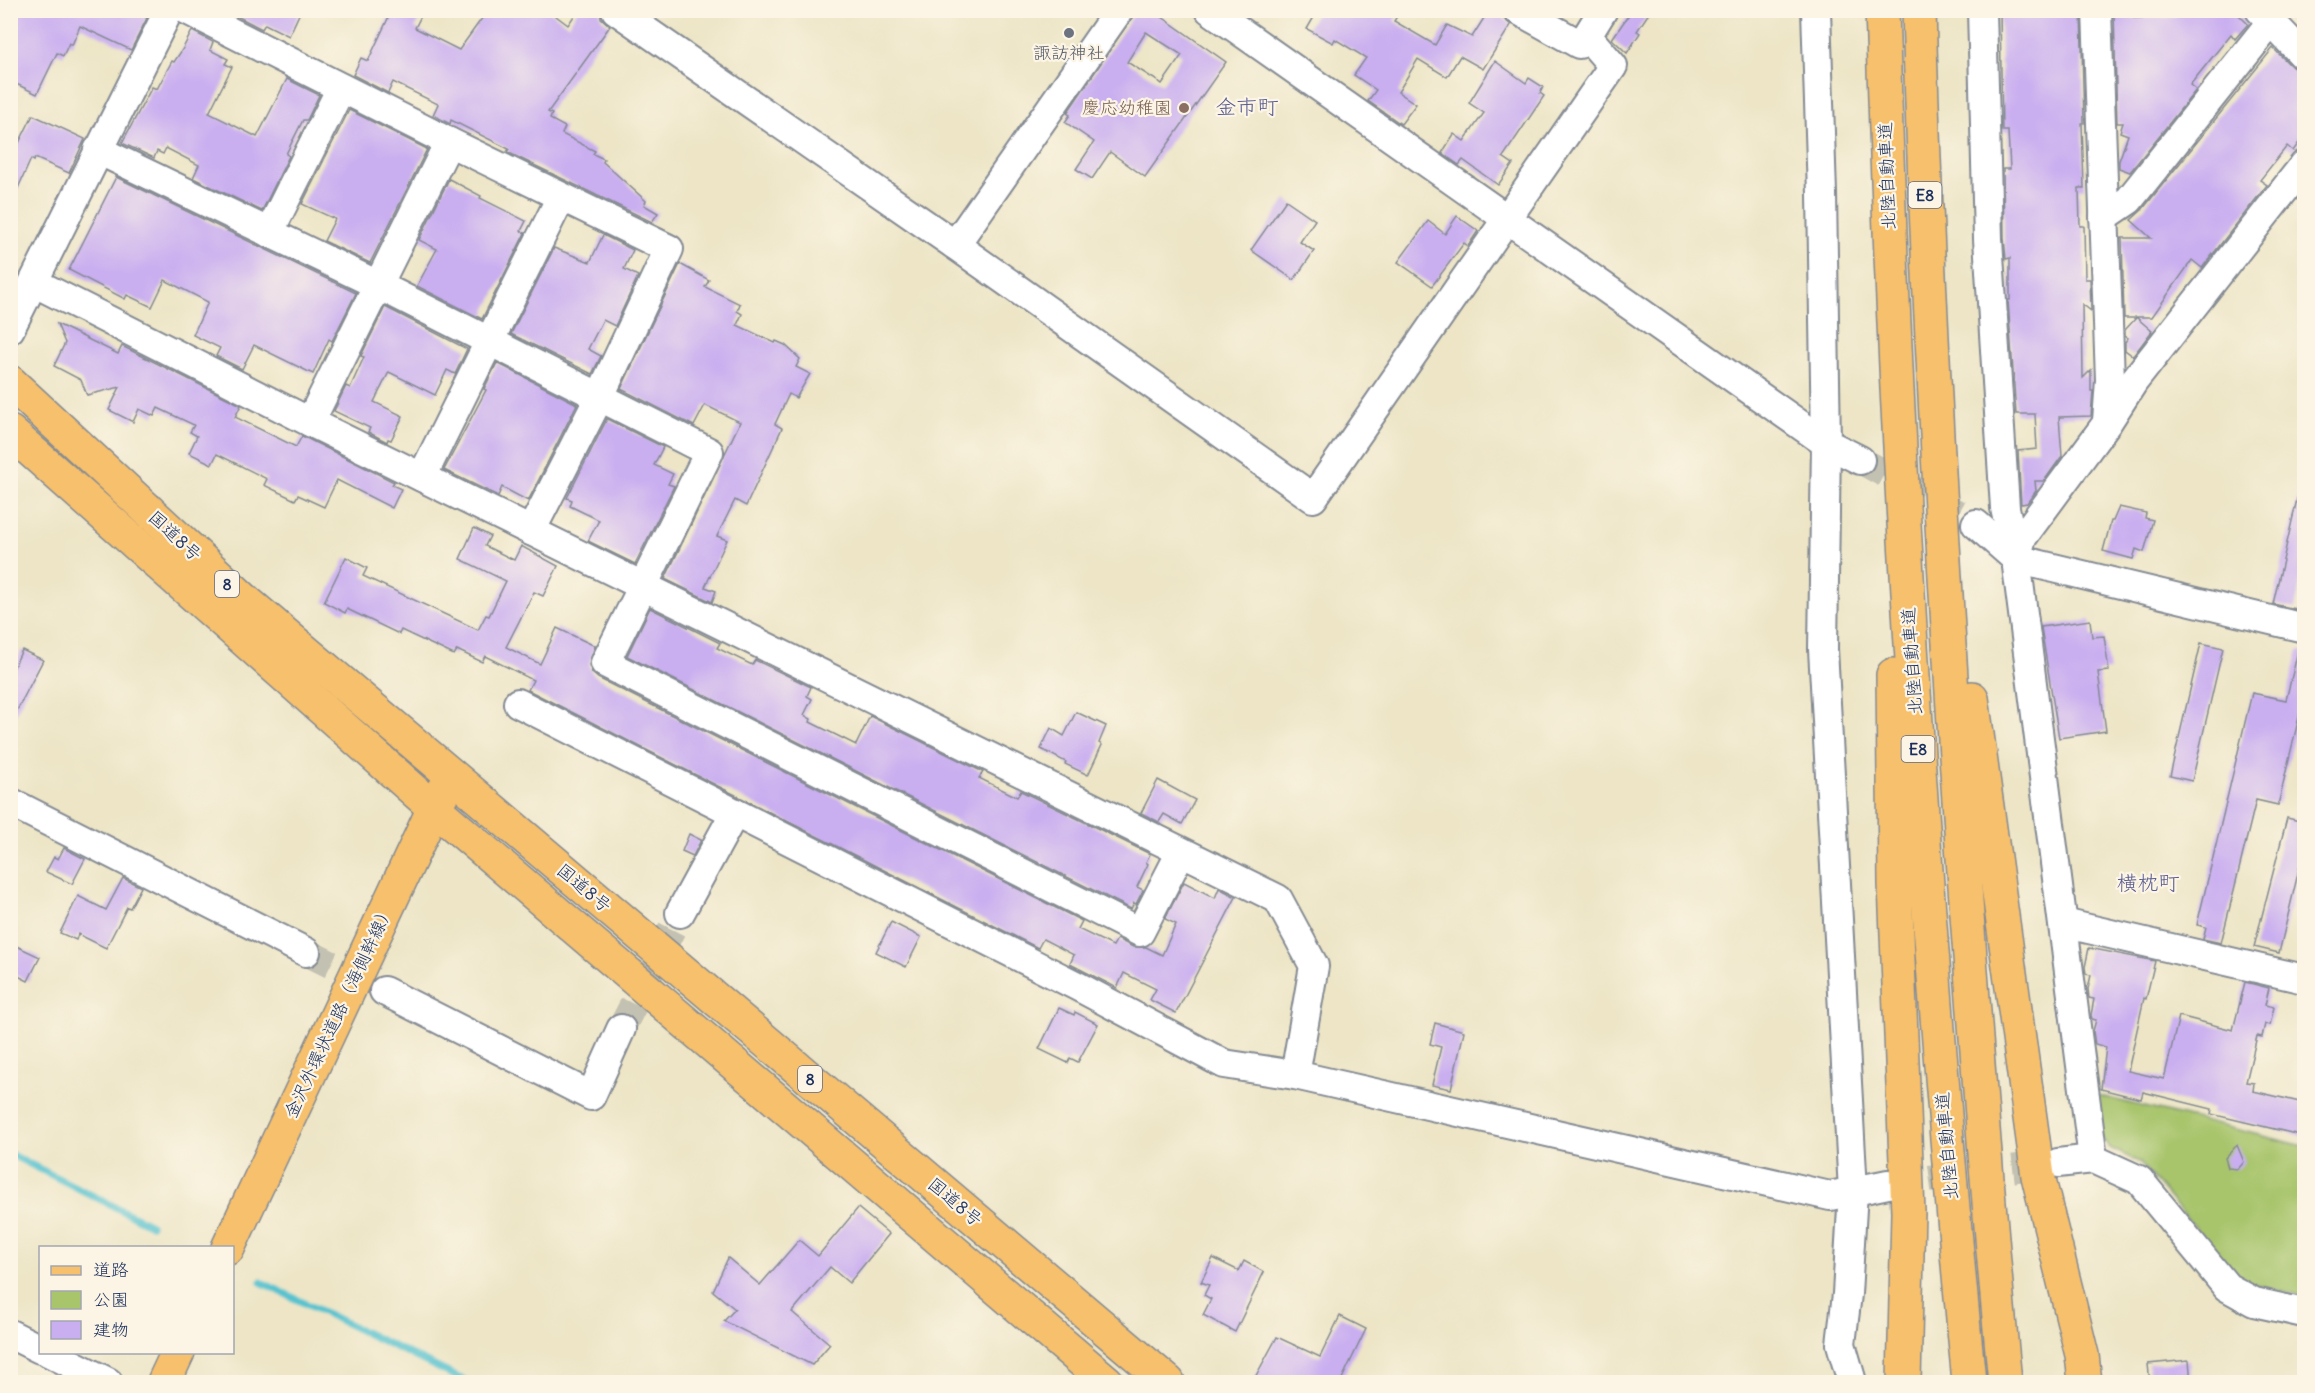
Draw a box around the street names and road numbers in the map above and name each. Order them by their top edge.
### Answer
street label: 北陸自動車道 [1873,122,1900,230]
road number: E8 [1908,182,1942,208]
street label: 国道8号 [144,505,207,566]
road number: 8 [215,571,239,597]
street label: 北陸自動車道 [1896,606,1927,716]
road number: E8 [1902,736,1934,762]
street label: 国道8号 [552,858,616,917]
street label: 金沢外環状道路（海側幹線） [279,900,398,1122]
road number: 8 [798,1066,822,1092]
street label: 北陸自動車道 [1930,1091,1963,1201]
street label: 国道8号 [923,1172,987,1231]

